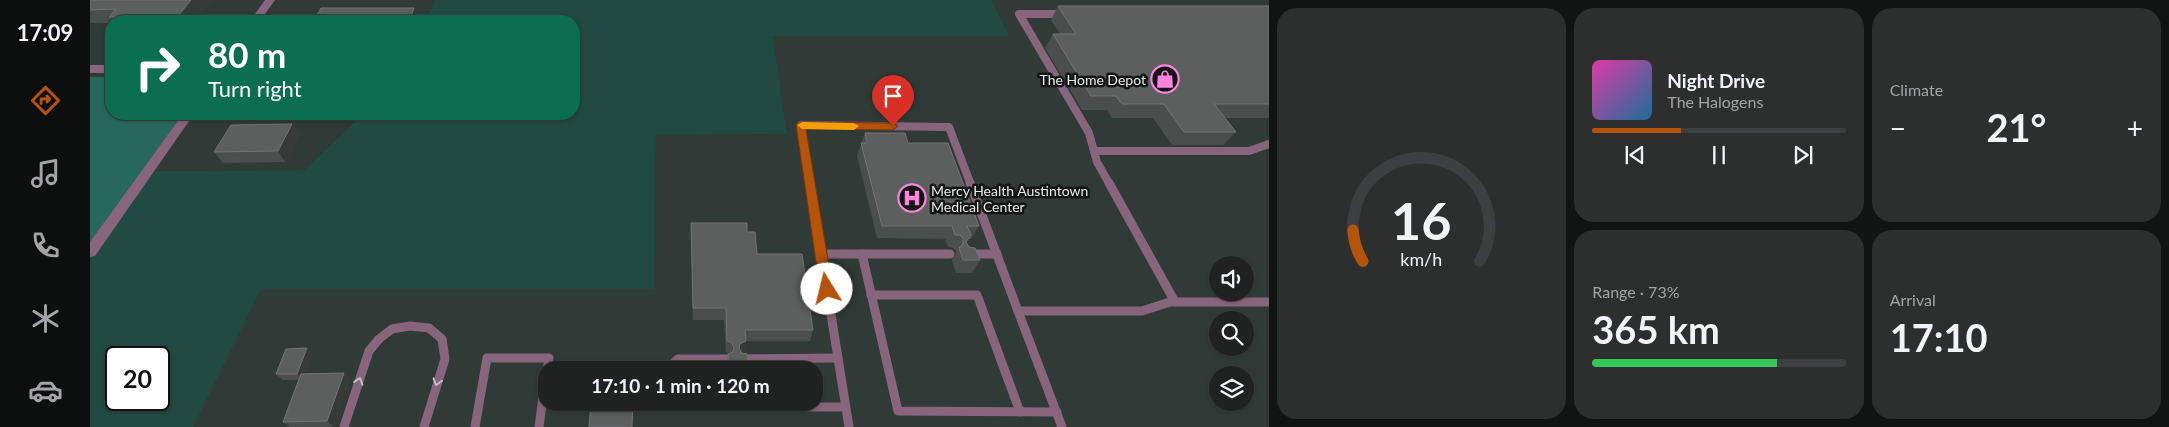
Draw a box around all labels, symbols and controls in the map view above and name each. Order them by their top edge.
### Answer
text: 17:09 [17,19,73,46]
text: 80 m [208,33,286,75]
icon: right [125,35,190,100]
shop icon: The Home Depot [1150,64,1180,94]
text: Night Drive [1667,69,1765,92]
place label: The Home Depot [1040,71,1146,88]
text: Turn right [208,75,302,102]
pin [872,75,914,126]
text: Climate [1890,80,1943,99]
icon: arrive [879,82,907,110]
icon: directions [28,83,63,118]
text: The Halogens [1667,92,1763,111]
text: 21° [1986,104,2046,150]
text: − [1890,111,1906,145]
text: + [2127,111,2143,145]
icon: previous [1621,141,1649,169]
icon: pause [1705,141,1733,169]
icon: next [1789,141,1817,169]
icon: music [28,156,63,191]
place label: Mercy Health Austintown Medical Center [931,182,1088,215]
hospital icon: Mercy Health Austintown Medical Center [897,183,927,213]
text: 16 [1391,189,1452,251]
icon: phone [28,228,63,263]
text: km/h [1401,248,1443,270]
map controls [1209,256,1254,411]
button: sound [1209,256,1254,301]
position arrow [800,262,852,314]
text: Range · 73% [1592,282,1680,301]
text: Arrival [1890,290,1936,309]
icon: climate [28,301,63,336]
text: 365 km [1592,306,1720,352]
button: search [1209,311,1254,356]
text: 17:10 [1890,314,1988,360]
speed limit sign: 20 [105,346,170,411]
button: layers [1209,366,1254,411]
icon: car [28,373,63,408]
text: 17:10 · 1 min · 120 m [591,374,770,397]
one-way arrow [353,377,363,385]
one-way arrow [433,378,443,386]

